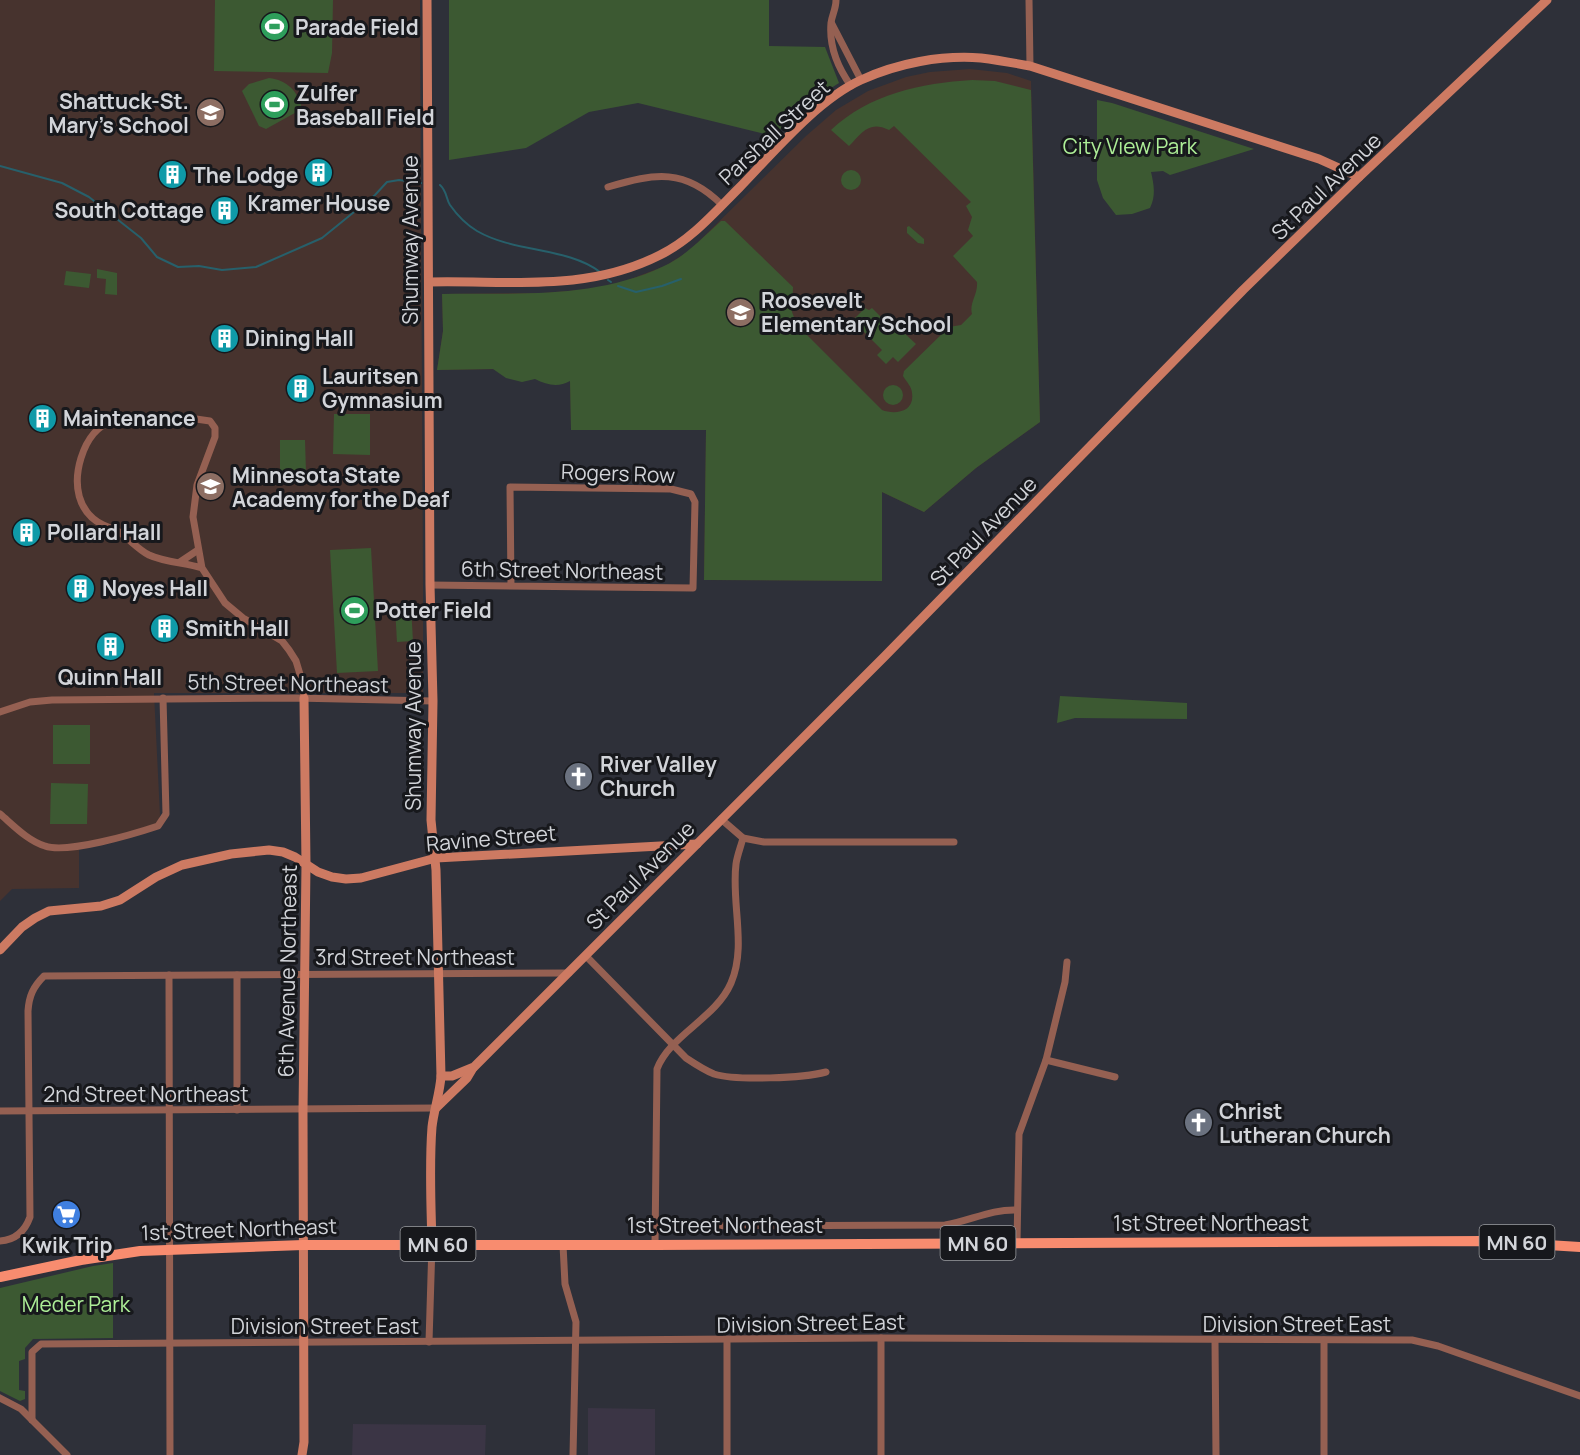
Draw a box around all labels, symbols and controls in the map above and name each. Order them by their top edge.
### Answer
sports icon: Parade Field [258,11,290,43]
place label: Parade Field [295,13,419,41]
street label: Parshall Street [713,73,835,191]
place label: Zulfer Baseball Field [296,79,435,131]
place label: Shattuck-St. Mary’s School [48,87,189,139]
sports icon: Zulfer Baseball Field [259,89,291,121]
school or university icon: Shattuck-St. Mary’s School [194,97,226,129]
street label: St Paul Avenue [1265,126,1387,246]
park label: City View Park [1063,132,1198,160]
street label: Shumway Avenue [396,155,424,325]
building icon: Kramer House [303,156,335,188]
building icon: The Lodge [156,159,188,191]
place label: The Lodge [193,161,298,189]
place label: Kramer House [247,189,391,217]
building icon: South Cottage [209,194,241,226]
place label: South Cottage [55,196,204,224]
place label: Roosevelt Elementary School [761,286,952,338]
school or university icon: Roosevelt Elementary School [724,296,756,328]
building icon: Dining Hall [208,322,240,354]
place label: Dining Hall [245,324,354,352]
place label: Lauritsen Gymnasium [322,362,443,414]
building icon: Lauritsen Gymnasium [285,372,317,404]
building icon: Maintenance [26,402,58,434]
place label: Maintenance [63,404,196,432]
street label: Rogers Row [560,457,676,489]
place label: Minnesota State Academy for the Deaf [232,461,449,513]
street label: St Paul Avenue [923,470,1043,592]
school or university icon: Minnesota State Academy for the Deaf [195,471,227,503]
building icon: Pollard Hall [10,516,42,548]
place label: Pollard Hall [47,518,161,546]
street label: 6th Street Northeast [461,554,663,586]
building icon: Noyes Hall [65,572,97,604]
place label: Noyes Hall [102,574,208,602]
sports icon: Potter Field [338,594,370,626]
place label: Potter Field [375,596,492,624]
building icon: Smith Hall [148,612,180,644]
place label: Smith Hall [185,614,289,642]
building icon: Quinn Hall [94,630,126,662]
street label: Shumway Avenue [399,641,427,811]
place label: Quinn Hall [58,663,162,691]
street label: 5th Street Northeast [187,667,389,699]
place label: River Valley Church [600,750,717,802]
church icon: River Valley Church [563,760,595,792]
street label: St Paul Avenue [580,815,700,935]
street label: Ravine Street [425,818,557,858]
street label: 6th Avenue Northeast [271,864,303,1078]
street label: 3rd Street Northeast [315,943,515,971]
street label: 2nd Street Northeast [43,1080,249,1108]
place label: Christ Lutheran Church [1219,1097,1391,1149]
church icon: Christ Lutheran Church [1182,1107,1214,1139]
supermarket icon: Kwik Trip [51,1198,83,1230]
street label: 1st Street Northeast [1113,1209,1309,1237]
street label: 1st Street Northeast [627,1211,823,1239]
street label: 1st Street Northeast [141,1212,337,1246]
road number: MN 60 [1480,1225,1555,1259]
road number: MN 60 [940,1226,1016,1260]
road number: MN 60 [400,1227,476,1261]
place label: Kwik Trip [22,1231,112,1259]
park label: Meder Park [22,1290,131,1318]
street label: Division Street East [716,1307,906,1339]
street label: Division Street East [1203,1310,1391,1338]
street label: Division Street East [231,1312,419,1340]

